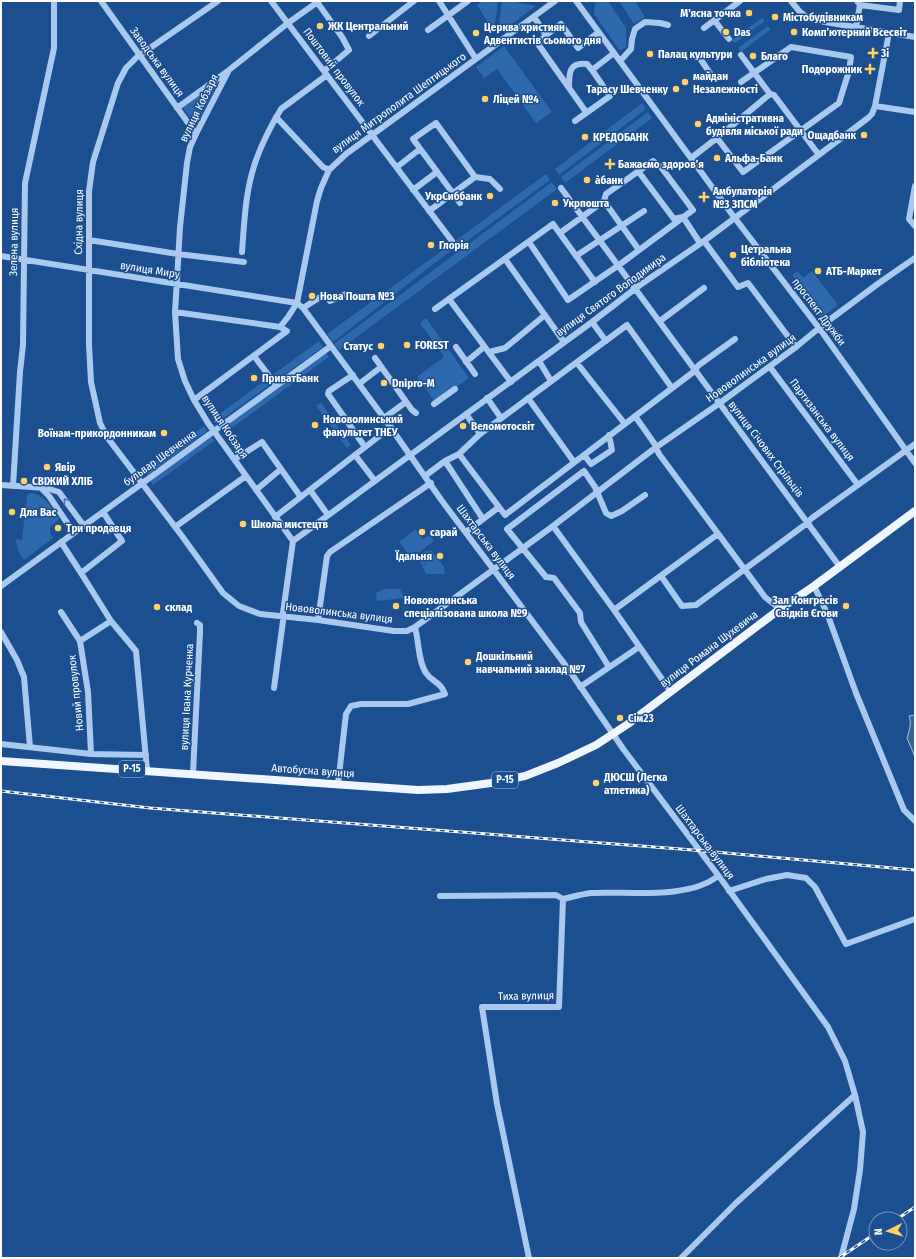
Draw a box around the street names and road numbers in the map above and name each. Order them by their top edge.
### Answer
street label: Заводська вулиця [127,25,187,99]
street label: Поштовий провулок [300,25,368,109]
street label: вулиця Митрополита Шептицького [329,50,469,156]
street label: вулиця Кобзаря [177,72,221,144]
street label: Східна вулиця [72,189,86,255]
street label: Зелена вулиця [7,208,21,276]
street label: вулиця Святого Володимира [554,251,668,339]
street label: вулиця Миру [119,259,181,281]
street label: проспект Дружби [789,276,849,348]
street label: Нововолинська вулиця [703,331,799,405]
street label: Партизанська вулиця [787,376,857,464]
street label: вулиця Кобзаря [199,393,251,461]
street label: вулиця Січових Стрільців [726,398,806,500]
street label: бульвар Шевченка [121,427,199,489]
street label: Шахтарська вулиця [454,502,518,582]
street label: Нововолинська вулиця [285,600,393,626]
street label: вулиця Романа Шухевича [658,608,760,690]
street label: вулиця Івана Курченка [178,643,196,751]
street label: Новий провулок [65,653,86,732]
road number: Р-15 [119,761,145,777]
street label: Автобусна вулиця [271,762,355,780]
road number: Р-15 [492,772,518,788]
street label: Шахтарська вулиця [673,802,737,882]
street label: Тиха вулиця [498,989,554,1003]

